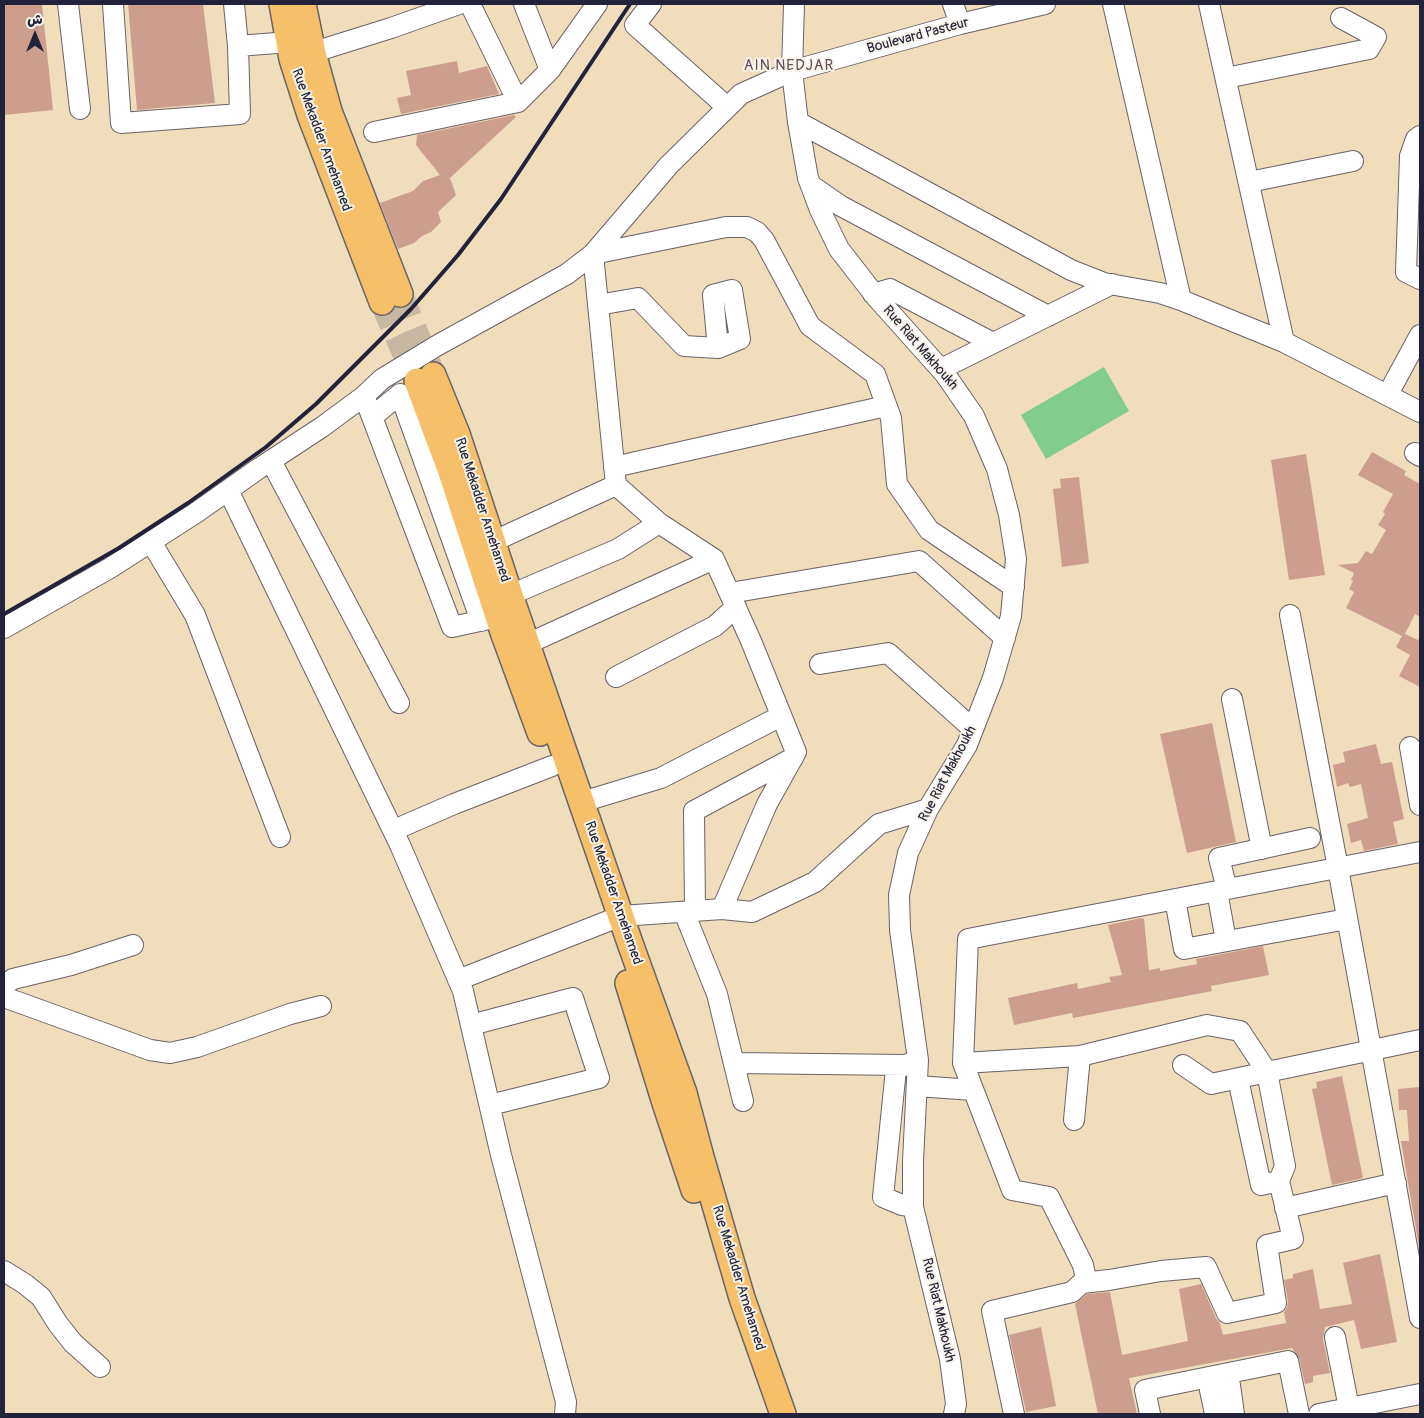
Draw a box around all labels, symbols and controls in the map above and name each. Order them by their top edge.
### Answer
north arrow [10,10,60,60]
text: ش [27,11,43,28]
street label: Boulevard Pasteur [865,14,971,58]
district label: AIN NEDJAR [743,57,835,75]
street label: Rue Mekadder Amehamed [287,66,355,214]
street label: Rue Riat Makhoukh [879,302,961,394]
street label: Rue Mekadder Amehamed [451,436,513,584]
street label: Rue Riat Makhoukh [916,723,980,825]
street label: Rue Mekadder Amehamed [581,819,645,967]
street label: Rue Mekadder Amehamed [708,1204,768,1352]
street label: Rue Riat Makhoukh [918,1256,958,1364]

